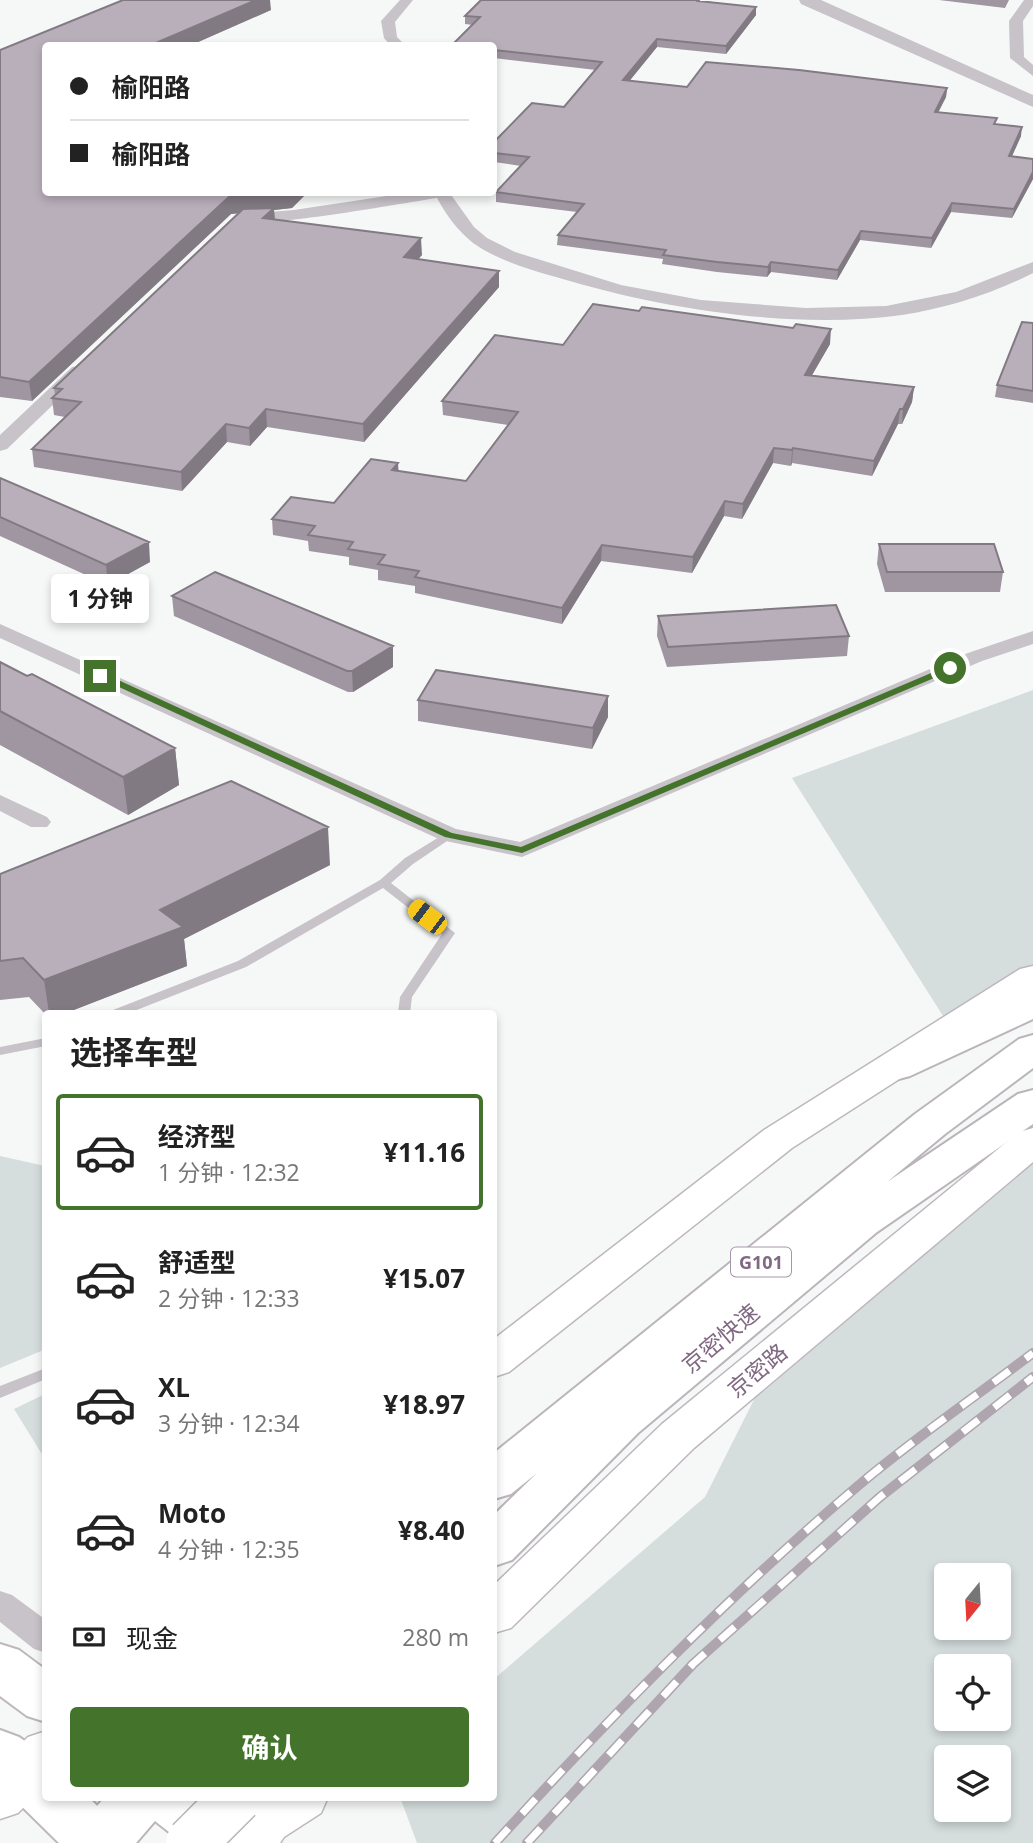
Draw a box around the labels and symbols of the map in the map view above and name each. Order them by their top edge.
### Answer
callout: 1 分钟 [51,574,149,624]
route start [934,652,966,684]
route end [84,660,116,692]
car [404,896,451,938]
road number: G101 [731,1247,791,1276]
street label: 京密快速 [674,1296,766,1380]
street label: 京密路 [720,1336,794,1404]
north arrow [934,1563,1012,1640]

